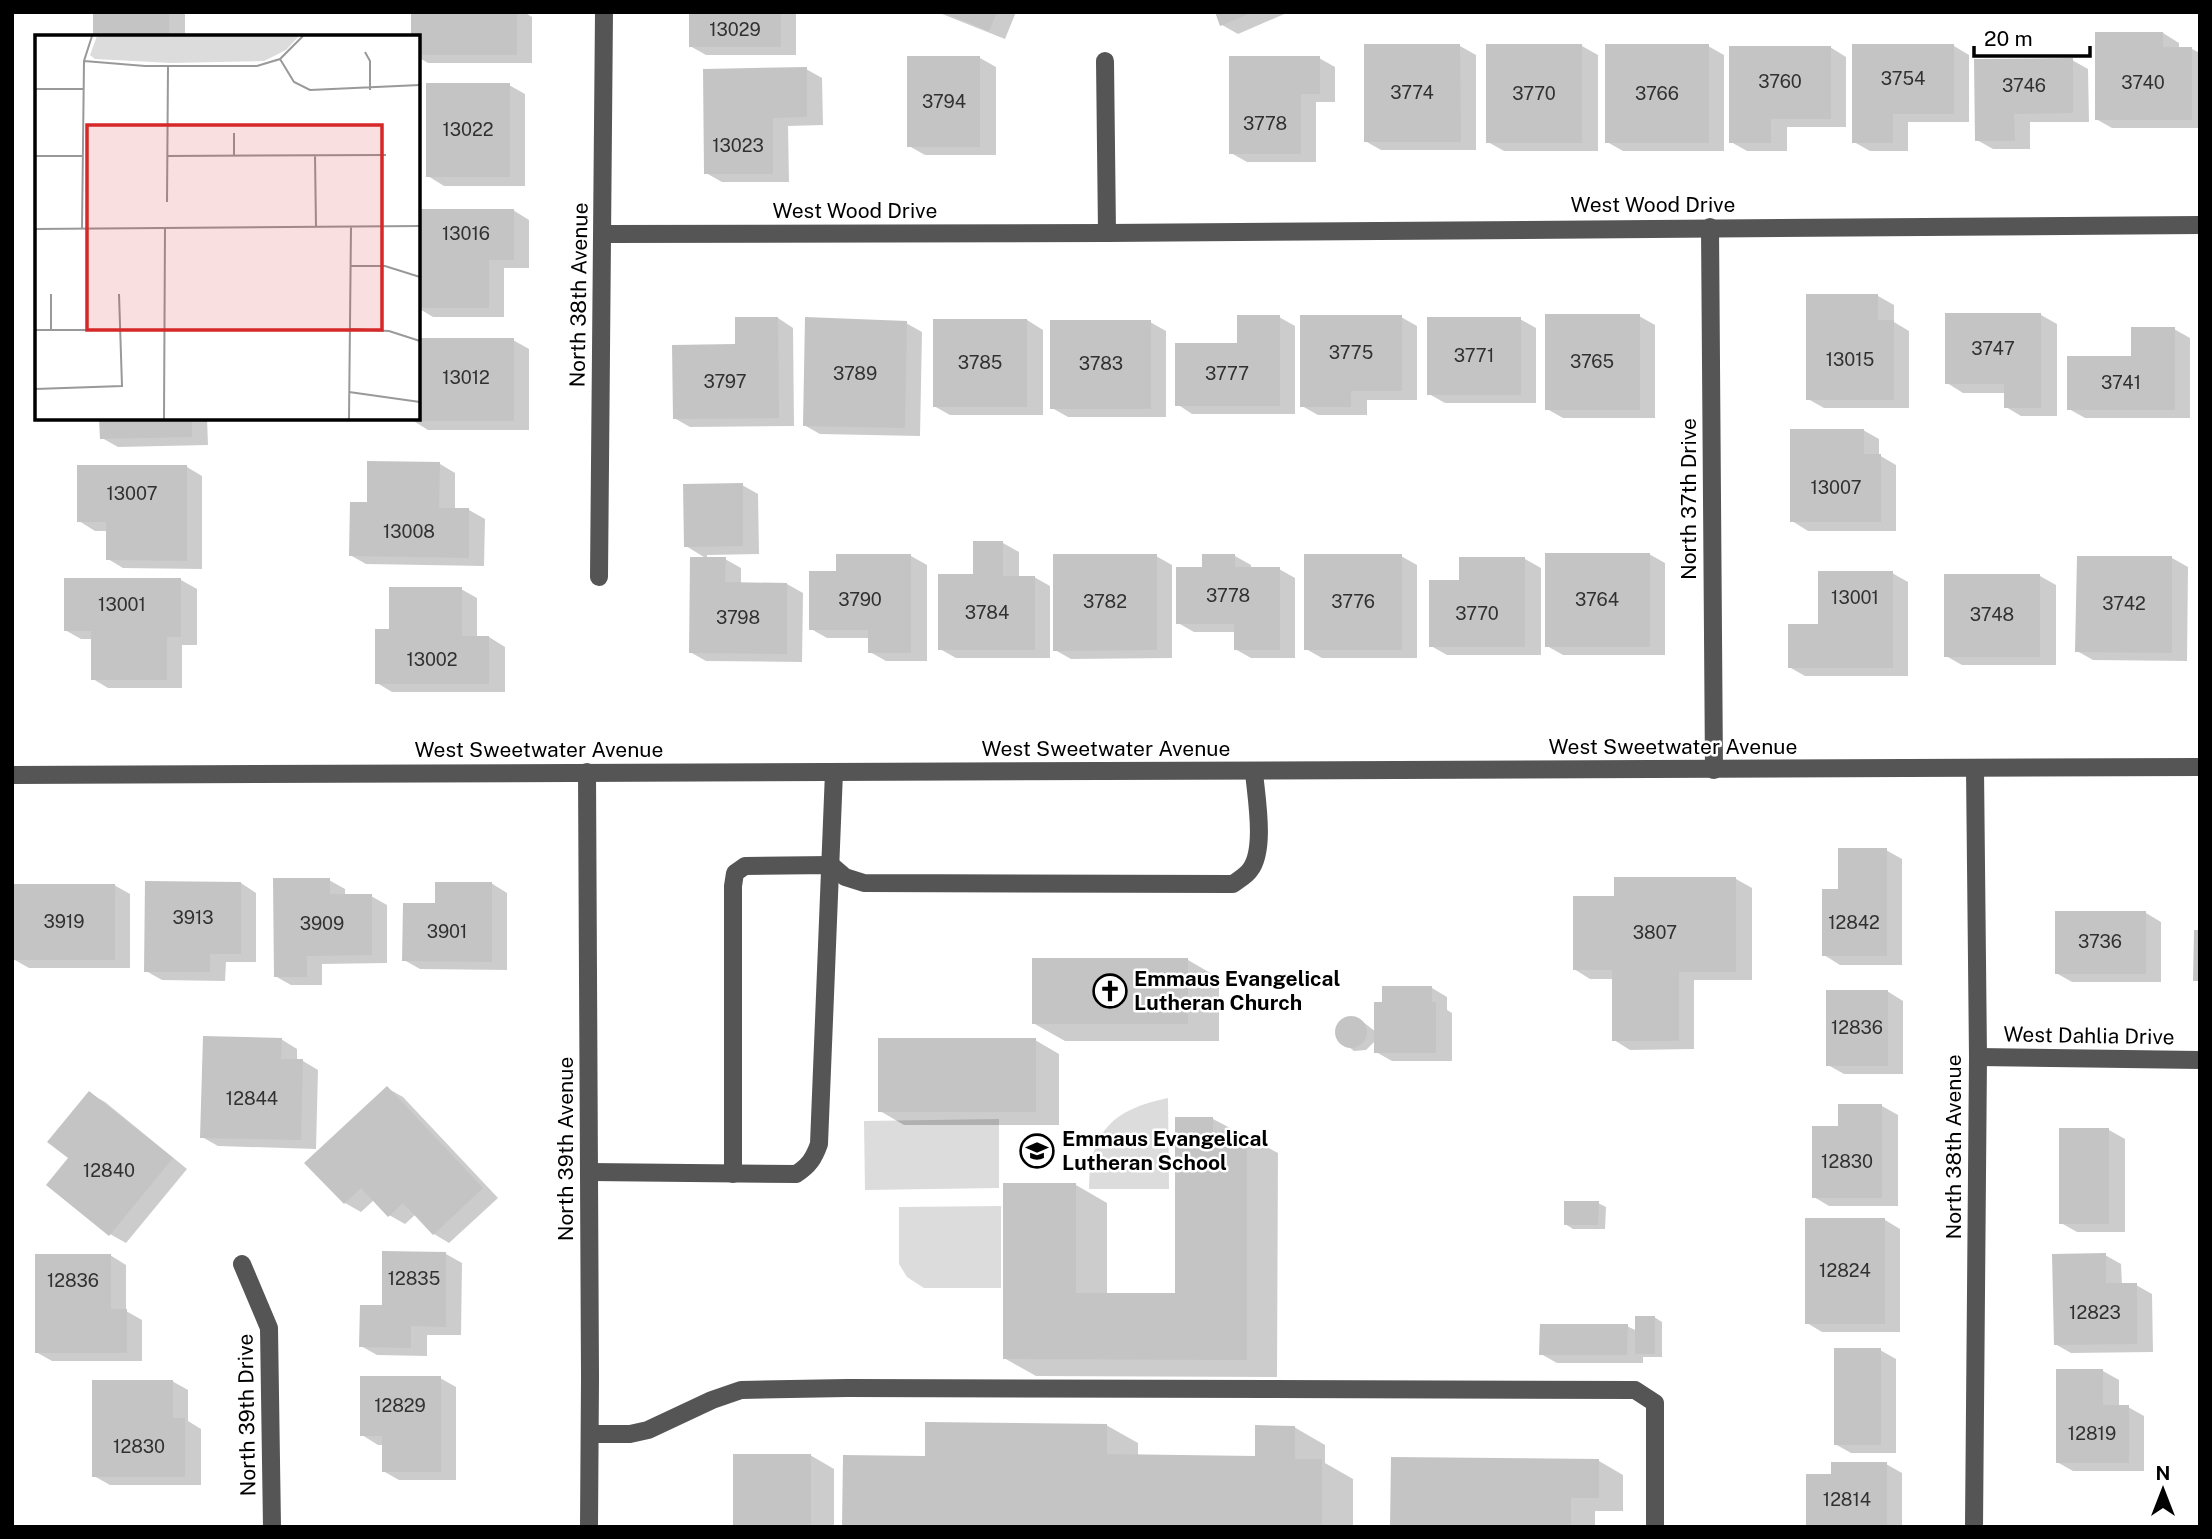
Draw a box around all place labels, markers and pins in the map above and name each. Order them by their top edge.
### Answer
place label: Emmaus Evangelical Lutheran Church [1134,966,1340,1015]
church icon: Emmaus Evangelical Lutheran Church [1091,972,1129,1010]
place label: Emmaus Evangelical Lutheran School [1062,1126,1268,1175]
school or university icon: Emmaus Evangelical Lutheran School [1018,1132,1056,1170]

